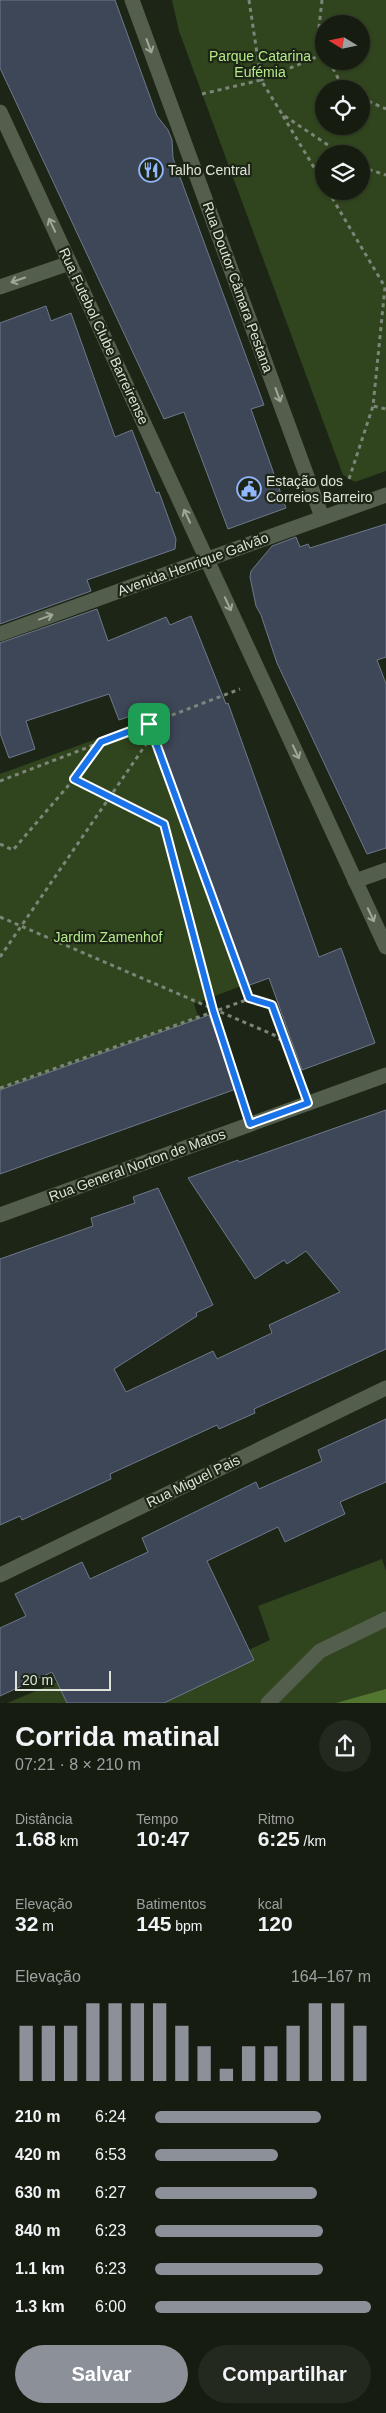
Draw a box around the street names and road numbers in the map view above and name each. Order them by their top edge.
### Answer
street label: Rua Doutor Câmara Pestana [200,199,276,375]
street label: Rua Futebol Clube Barreirense [56,245,152,427]
street label: Avenida Henrique Galvão [115,529,271,599]
street label: Rua General Norton de Matos [47,1126,227,1204]
street label: Rua Miguel Pais [144,1451,242,1511]

